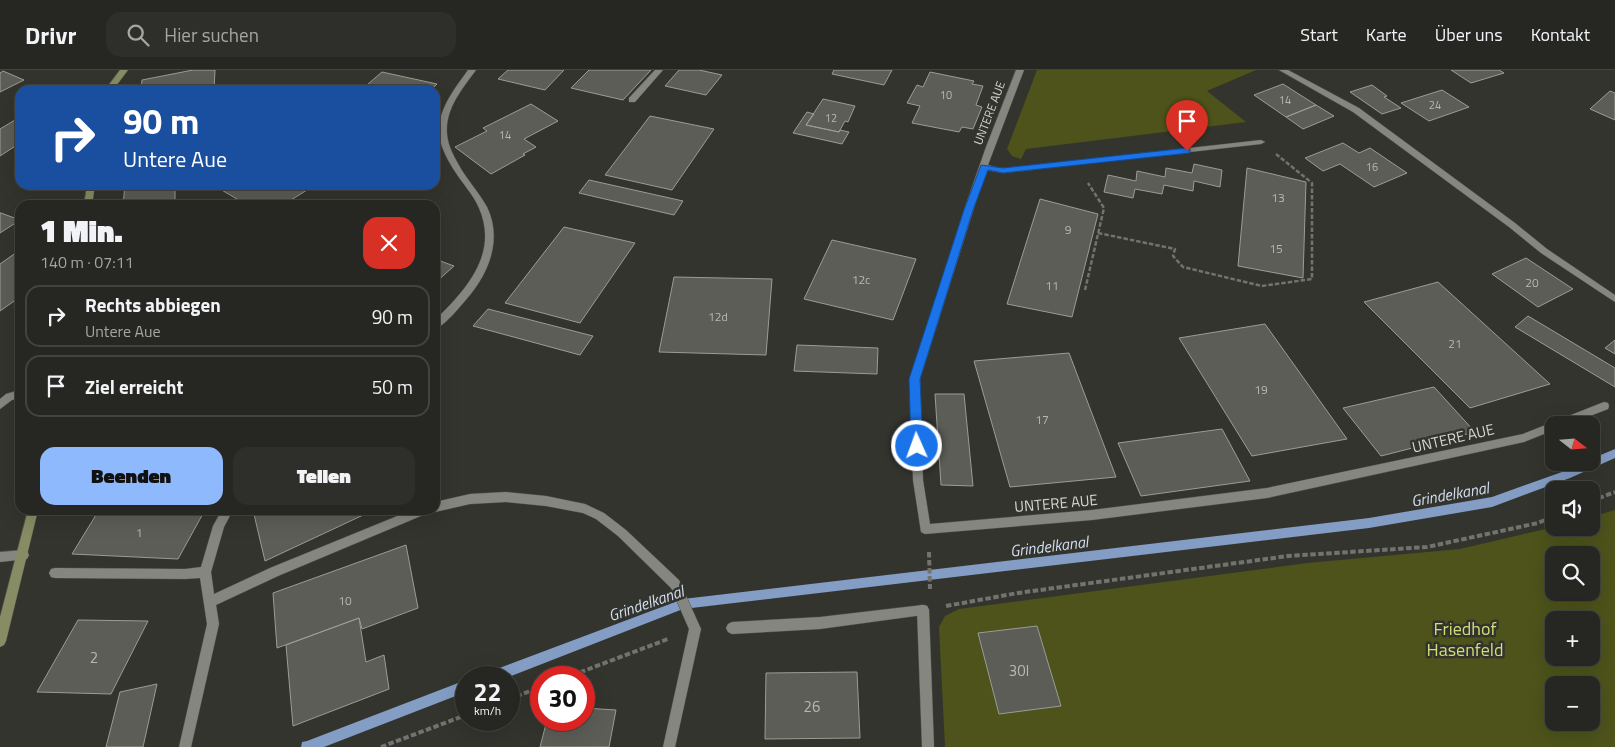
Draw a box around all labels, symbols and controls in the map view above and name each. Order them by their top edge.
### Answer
search box [106,12,456,57]
text: Drivr [25,17,76,53]
text: Hier suchen [164,20,259,49]
icon: search [124,21,152,49]
text: Start [1300,21,1338,48]
text: Karte [1366,21,1407,48]
text: Über uns [1435,21,1503,48]
text: Kontakt [1531,21,1590,48]
street label: UNTERE AUE [968,78,1010,148]
house number: 10 [940,87,952,103]
house number: 14 [1279,92,1291,108]
text: 90 m [123,94,199,148]
house number: 24 [1429,97,1441,113]
pin [1166,100,1208,151]
icon: right [40,105,105,170]
icon: arrive [1173,107,1201,135]
house number: 12 [825,110,837,126]
house number: 14 [499,127,511,143]
text: Untere Aue [123,142,227,176]
house number: 16 [1366,159,1378,175]
house number: 13 [1271,188,1285,207]
text: 1 Min. [40,208,123,254]
button: close [363,217,415,269]
house number: 9 [1065,220,1072,239]
house number: 15 [1269,239,1283,258]
text: 140 m · 07:11 [40,250,134,274]
house number: 12c [852,270,870,289]
house number: 20 [1525,273,1539,292]
house number: 11 [1045,276,1059,295]
text: Rechts abbiegen [85,290,221,319]
icon: right [42,302,70,330]
text: 90 m [372,302,413,331]
house number: 12d [708,307,728,326]
text: Untere Aue [85,319,161,343]
house number: 21 [1448,334,1462,353]
icon: arrive [42,372,70,400]
text: Ziel erreicht [85,372,183,401]
text: 50 m [372,372,413,401]
house number: 19 [1254,380,1268,399]
house number: 17 [1035,410,1049,429]
north arrow [1545,416,1600,471]
map controls [1545,416,1600,731]
street label: UNTERE AUE [1410,417,1496,459]
position arrow [890,419,942,471]
button: Beenden [40,447,223,505]
button: Teilen [233,447,415,505]
water label: Grindelkanal [1409,475,1492,513]
button: sound [1545,481,1600,536]
street label: UNTERE AUE [1013,488,1099,518]
house number: 1 [136,523,142,542]
water label: Grindelkanal [1009,529,1091,563]
button: search [1545,546,1600,601]
water label: Grindelkanal [605,578,689,627]
house number: 10 [338,591,352,610]
button: + [1545,611,1600,666]
park label: Friedhof Hasenfeld [1427,615,1503,663]
house number: 2 [90,646,98,669]
house number: 30l [1009,659,1029,682]
speed limit sign: 30 [530,666,595,731]
text: 22 [473,673,502,711]
button: − [1545,676,1600,731]
house number: 26 [804,695,820,718]
text: km/h [474,701,501,720]

